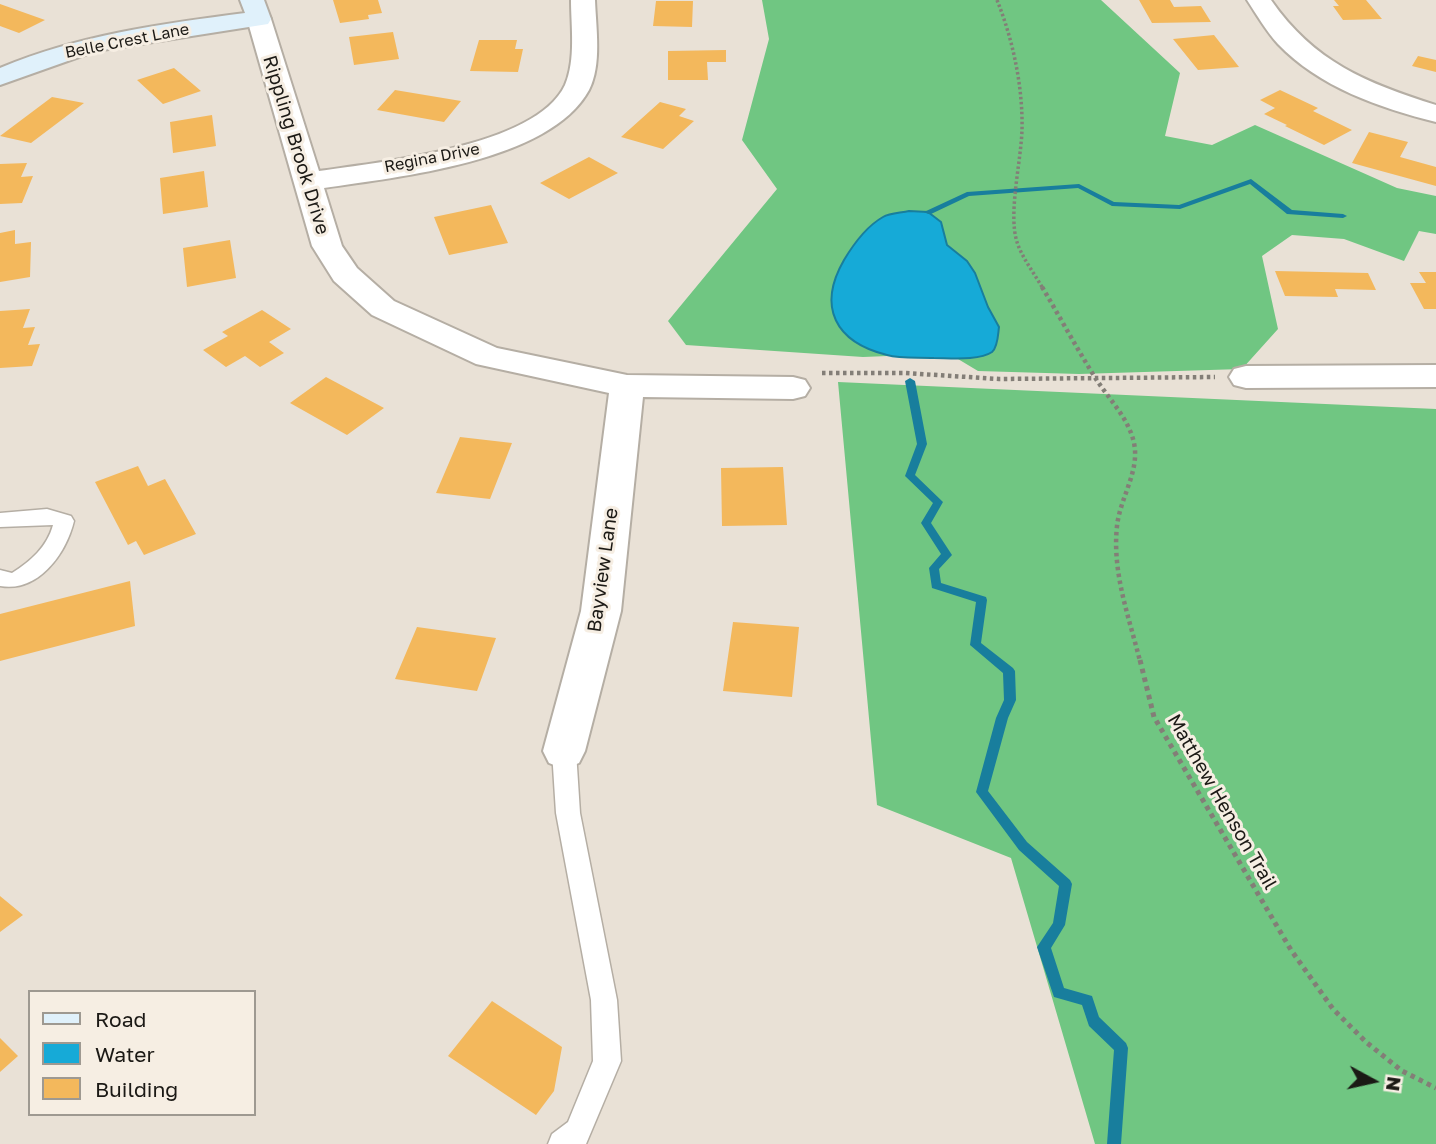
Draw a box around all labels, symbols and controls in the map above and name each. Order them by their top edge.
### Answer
street label: Belle Crest Lane [63,20,191,62]
street label: Rippling Brook Drive [258,53,334,237]
street label: Regina Drive [383,139,481,177]
street label: Bayview Lane [583,506,623,634]
street label: Matthew Henson Trail [1162,710,1282,894]
legend [28,990,256,1116]
text: Road [95,1006,146,1032]
text: Water [95,1041,155,1067]
north arrow [1338,1046,1408,1116]
text: N [1382,1075,1407,1093]
text: Building [95,1076,178,1102]

